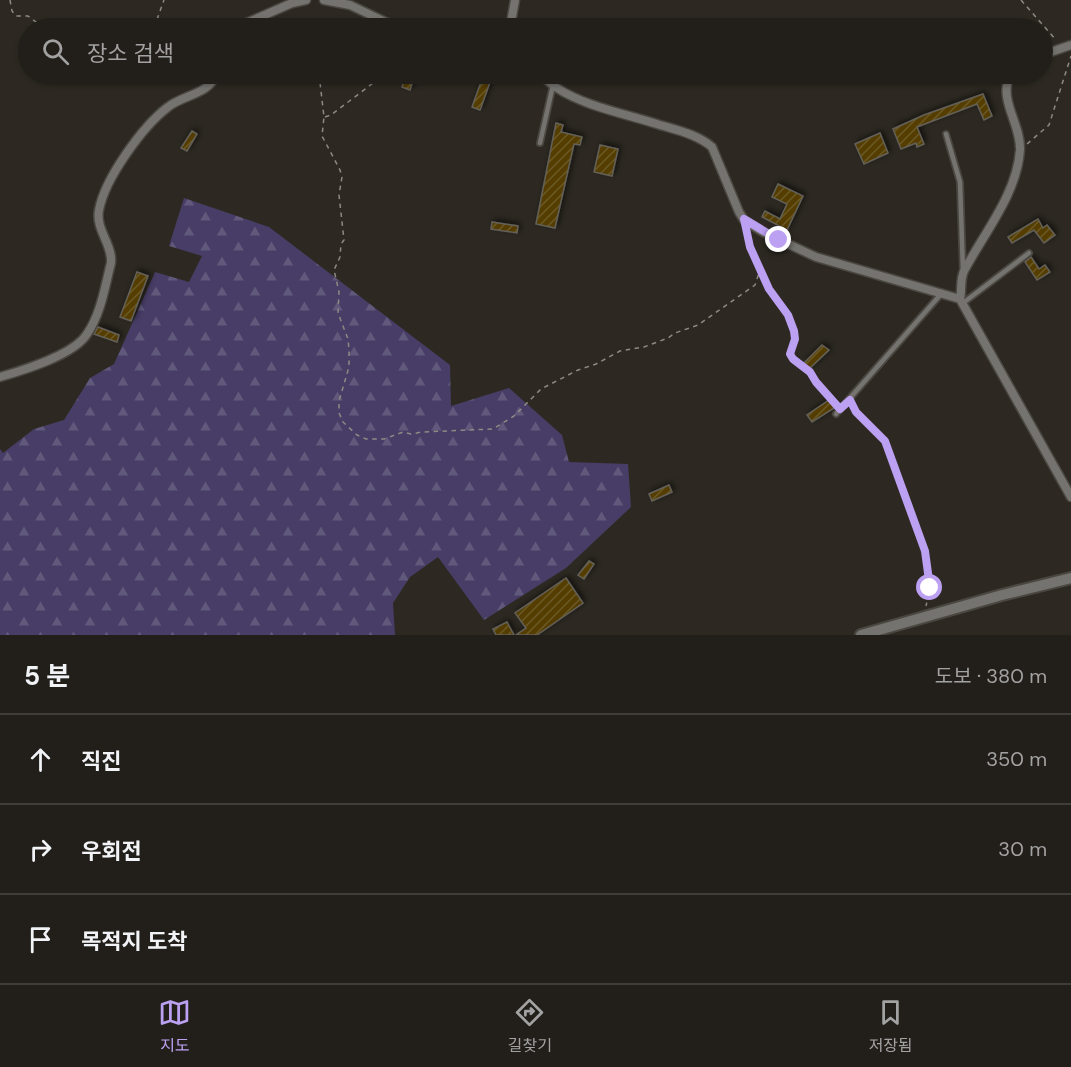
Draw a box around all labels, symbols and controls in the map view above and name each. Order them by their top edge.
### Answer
search box [18,18,1053,84]
icon: search [39,35,72,68]
text: 장소 검색 [87,39,174,68]
route end [765,226,791,252]
route start [916,574,942,600]
text: 5 분 [24,659,70,693]
text: 도보 · 380 m [935,663,1047,689]
icon: ahead [24,743,57,776]
text: 350 m [986,746,1047,772]
text: 직진 [81,747,121,776]
icon: right [24,833,57,866]
text: 30 m [998,836,1047,862]
text: 우회전 [81,837,142,866]
icon: arrive [24,923,57,956]
text: 목적지 도착 [81,927,187,956]
tab: 지도 [158,996,191,1056]
tab: 길찾기 [508,996,552,1056]
tab: 저장됨 [869,996,913,1056]

